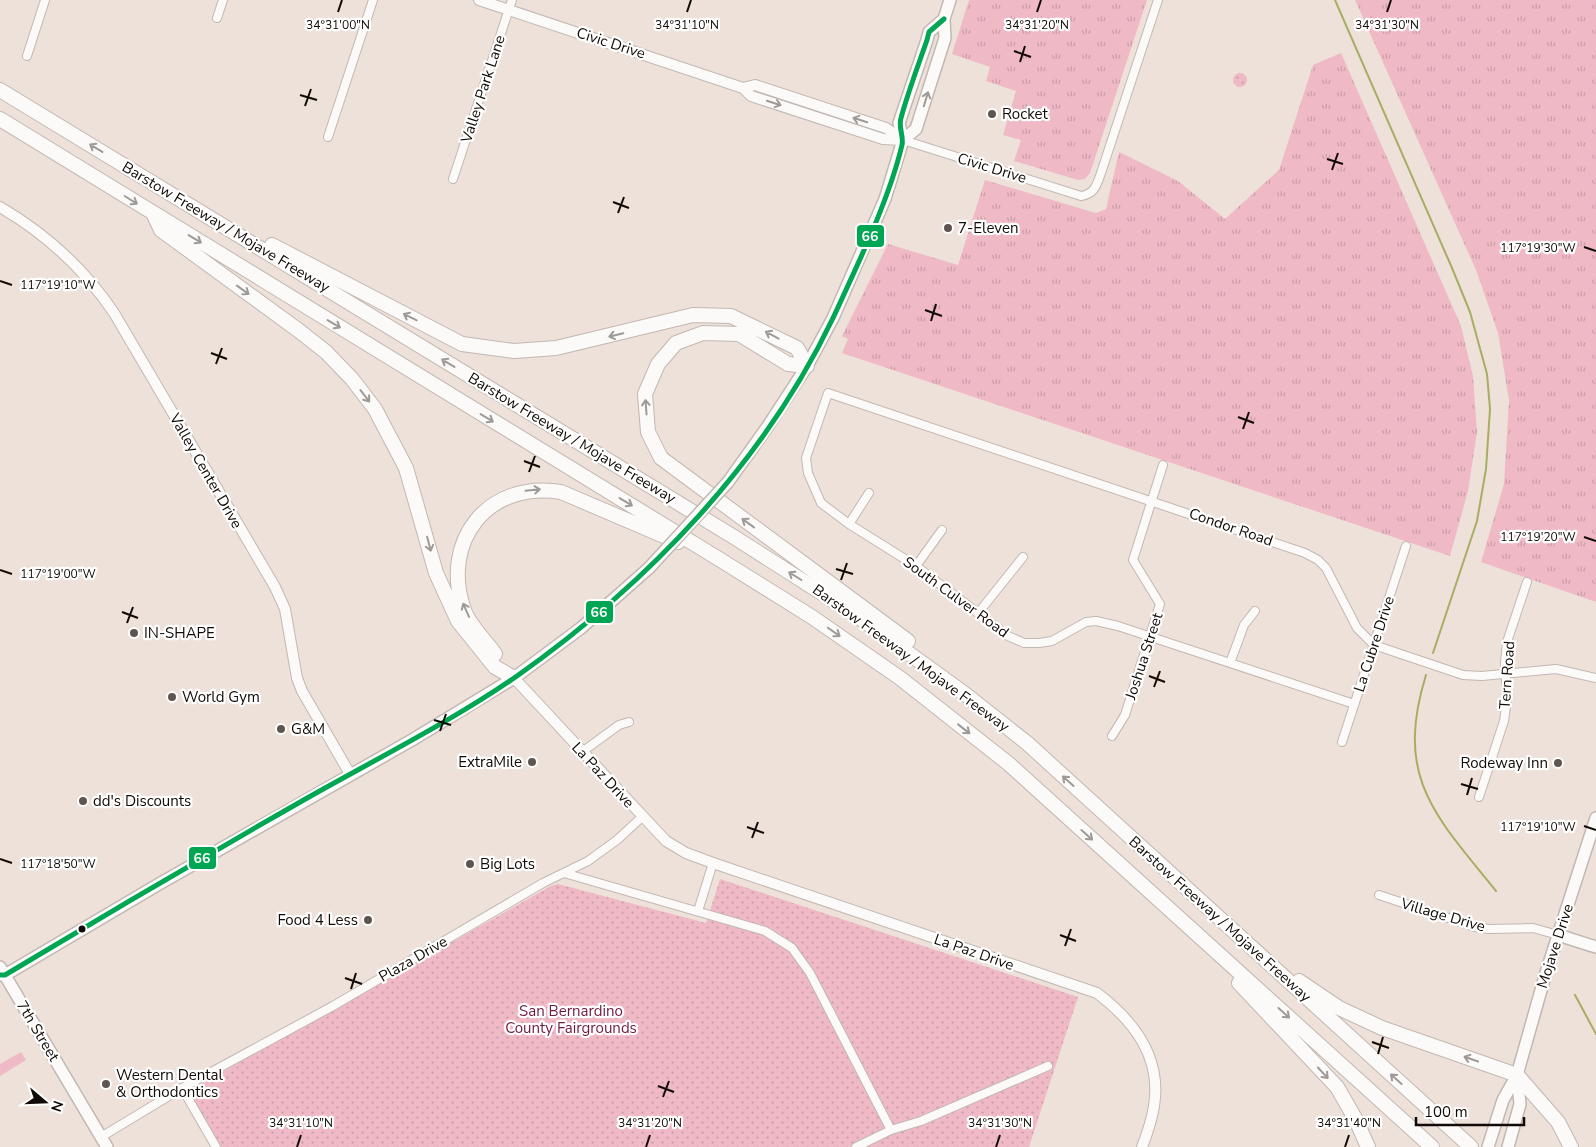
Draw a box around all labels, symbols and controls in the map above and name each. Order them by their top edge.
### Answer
text: 34°31'00"N [306,17,370,33]
text: 34°31'10"N [655,17,719,33]
text: 34°31'20"N [1005,17,1069,33]
text: 34°31'30"N [1355,17,1419,33]
street label: Civic Drive [574,22,648,64]
street label: Valley Park Lane [456,33,510,146]
one-way arrow [921,91,931,107]
one-way arrow [765,99,781,109]
place label: Rocket [1002,104,1048,124]
marker: Rocket [986,108,998,120]
one-way arrow [852,114,868,124]
one-way arrow [90,143,104,153]
street label: Civic Drive [955,148,1029,188]
street label: Barstow Freeway / Mojave Freeway [118,157,334,297]
one-way arrow [123,195,137,205]
place label: 7-Eleven [958,218,1018,238]
marker: 7-Eleven [942,222,954,234]
line badge: 66 [856,224,885,248]
text: 66 [862,227,878,246]
one-way arrow [188,235,202,245]
text: 117°19'30"W [1500,240,1576,256]
text: 117°19'10"W [20,277,96,293]
one-way arrow [236,285,250,295]
one-way arrow [403,311,418,321]
one-way arrow [326,319,340,329]
one-way arrow [765,330,780,339]
one-way arrow [609,331,625,340]
one-way arrow [442,357,456,367]
street label: Barstow Freeway / Mojave Freeway [464,368,680,508]
one-way arrow [359,389,370,402]
one-way arrow [642,400,651,416]
street label: Valley Center Drive [164,409,247,532]
one-way arrow [480,413,494,423]
one-way arrow [525,485,541,495]
one-way arrow [619,498,633,508]
street label: Condor Road [1186,503,1276,551]
one-way arrow [742,518,756,528]
text: 117°19'20"W [1500,529,1576,545]
one-way arrow [424,535,434,551]
street label: South Culver Road [899,552,1013,642]
text: 117°19'00"W [20,566,96,582]
one-way arrow [789,571,803,581]
street label: Barstow Freeway / Mojave Freeway [808,580,1014,736]
street label: La Cubre Drive [1349,593,1399,695]
line badge: 66 [585,600,614,624]
one-way arrow [460,603,470,618]
text: 66 [591,603,607,622]
street label: Joshua Street [1120,609,1168,703]
place label: IN-SHAPE [144,623,215,643]
marker: IN-SHAPE [128,627,140,639]
one-way arrow [827,627,841,637]
street label: Tern Road [1495,640,1519,710]
place label: World Gym [182,687,260,707]
marker: World Gym [166,691,178,703]
place label: G&M [291,719,325,739]
marker: G&M [275,723,287,735]
one-way arrow [958,723,971,734]
street label: La Paz Drive [567,738,639,812]
place label: ExtraMile [458,752,522,772]
place label: Rodeway Inn [1460,753,1548,773]
marker: ExtraMile [526,756,538,768]
marker: Rodeway Inn [1552,757,1564,769]
one-way arrow [1062,775,1075,787]
place label: dd's Discounts [93,791,191,811]
marker: dd's Discounts [77,795,89,807]
text: 117°19'10"W [1500,819,1576,835]
one-way arrow [1081,829,1094,841]
street label: Barstow Freeway / Mojave Freeway [1125,832,1316,1007]
line badge: 66 [188,846,217,870]
text: 66 [194,849,210,868]
place label: Big Lots [480,854,535,874]
text: 117°18'50"W [20,856,96,872]
marker: Big Lots [464,858,476,870]
street label: Village Drive [1398,893,1488,937]
street label: Mojave Drive [1532,901,1578,991]
place label: Food 4 Less [277,910,358,930]
marker: Food 4 Less [362,914,374,926]
unlabelled marker [77,924,87,934]
street label: La Paz Drive [931,929,1017,975]
street label: Plaza Drive [375,931,451,987]
street label: 7th Street [12,997,64,1066]
park label: San Bernardino County Fairgrounds [505,1001,637,1038]
one-way arrow [1277,1007,1290,1019]
one-way arrow [1464,1054,1479,1063]
place label: Western Dental & Orthodontics [116,1065,223,1102]
one-way arrow [1317,1066,1329,1079]
one-way arrow [1390,1073,1403,1085]
north arrow [20,1077,70,1127]
marker: Western Dental & Orthodontics [100,1078,112,1090]
scale bar [1416,1094,1524,1126]
text: N [46,1098,68,1114]
text: 100 m [1424,1102,1468,1122]
text: 34°31'10"N [269,1115,333,1131]
text: 34°31'20"N [618,1115,682,1131]
text: 34°31'30"N [968,1115,1032,1131]
text: 34°31'40"N [1317,1115,1381,1131]

